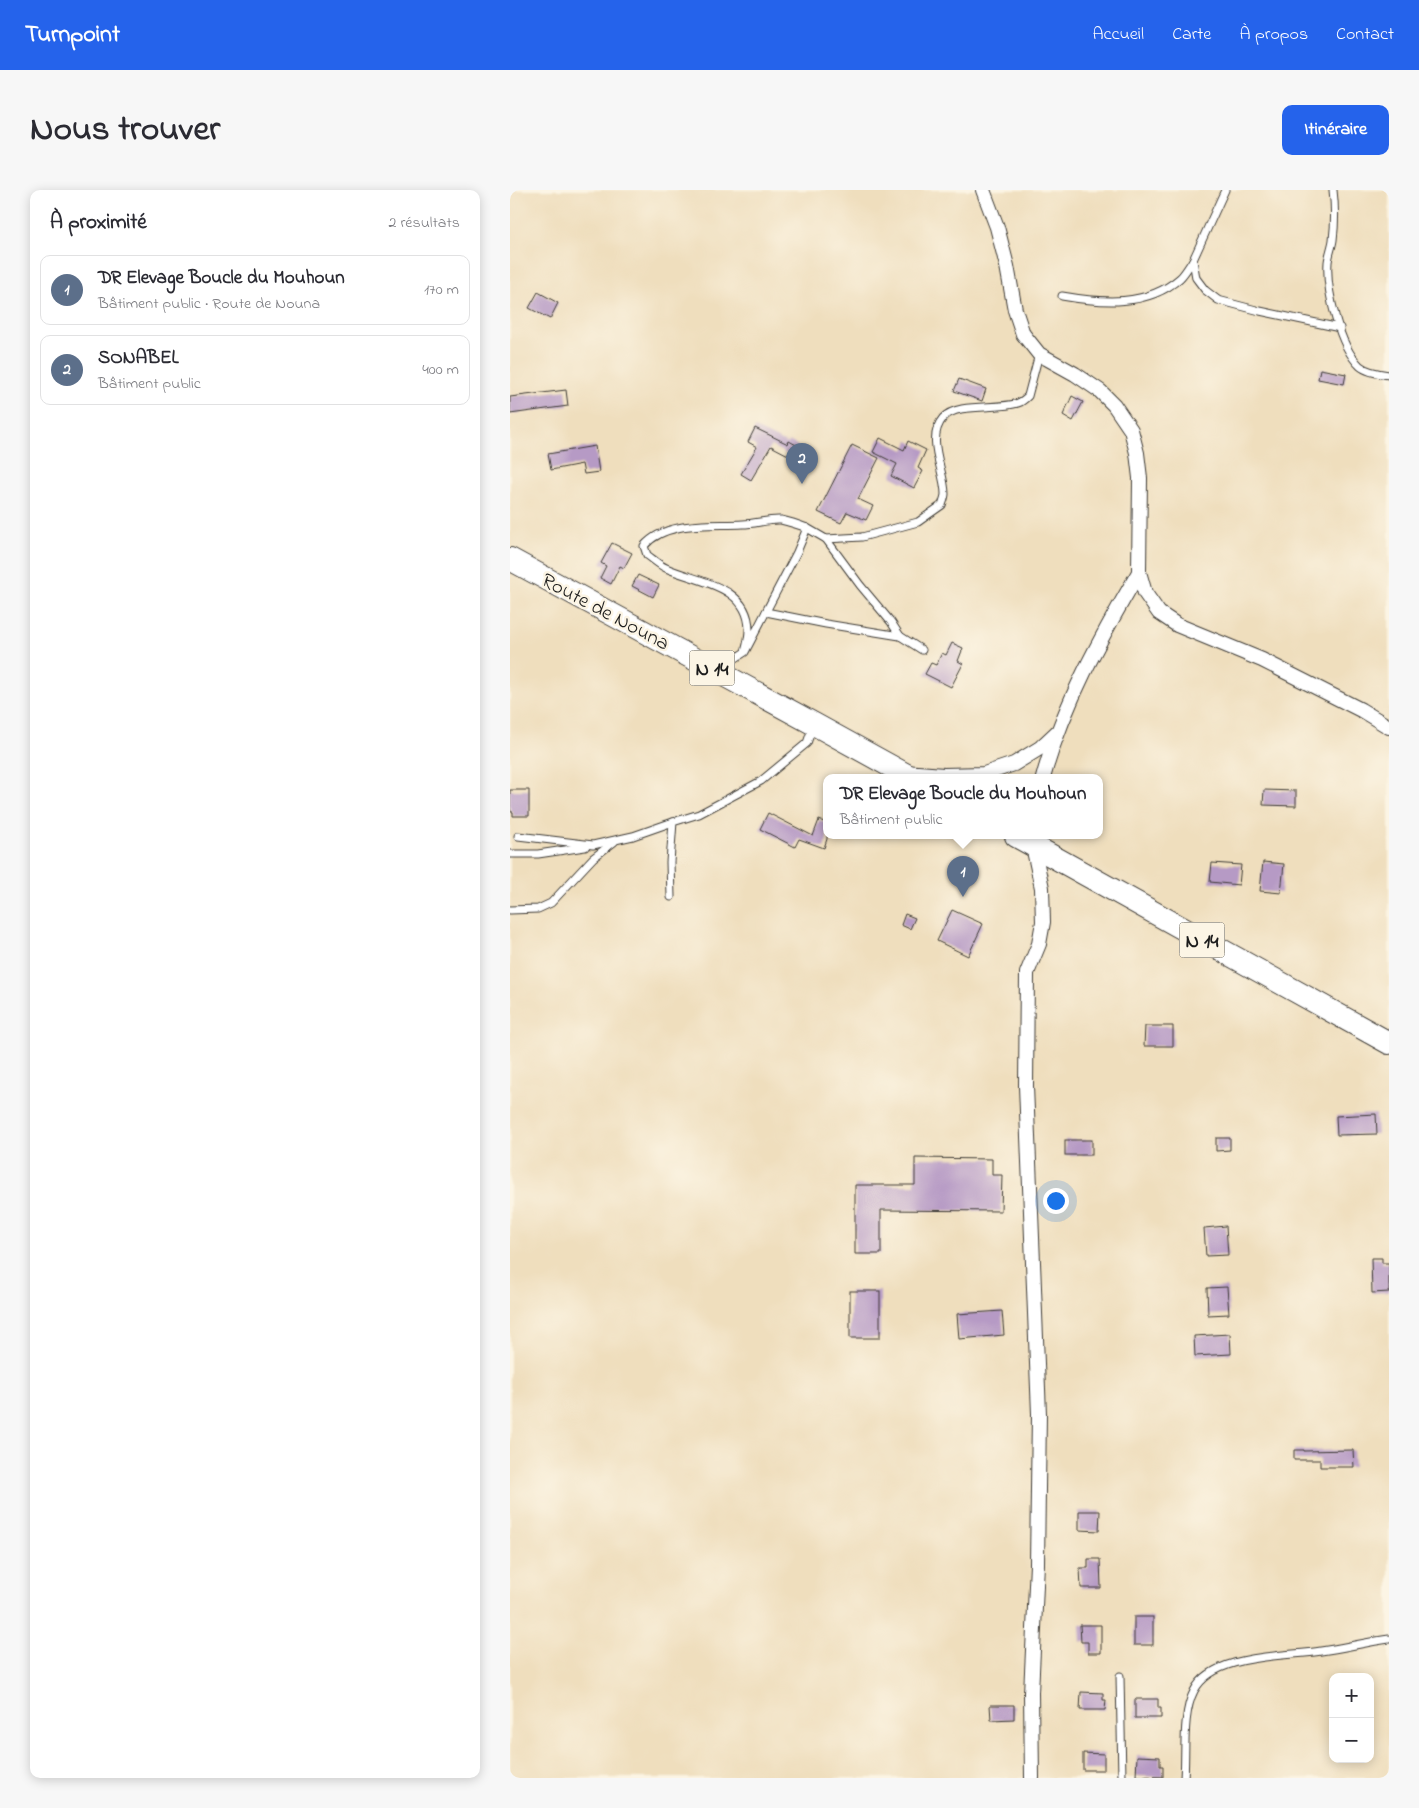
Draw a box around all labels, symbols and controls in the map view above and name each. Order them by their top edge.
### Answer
text: Turnpoint [25,18,120,53]
text: Accueil [1092,22,1144,48]
text: Carte [1172,22,1211,48]
text: À propos [1239,22,1308,48]
text: Contact [1336,22,1394,48]
text: Nous trouver [30,105,220,156]
button: Itinéraire [1282,105,1389,155]
text: À proximité [50,208,147,238]
text: 2 résultats [388,211,460,235]
text: DR Elevage Boucle du Mouhoun [98,265,345,292]
text: 1 [64,278,70,302]
text: 170 m [424,278,459,302]
text: Bâtiment public · Route de Nouna [98,292,320,316]
text: SONABEL [98,345,179,372]
text: 2 [63,358,71,382]
text: 400 m [422,358,459,382]
text: Bâtiment public [98,372,201,396]
pin: 2 [786,443,818,484]
street label: Route de Nouna [536,566,675,659]
road number: N 14 [690,650,734,686]
popup [823,774,1103,839]
text: DR Elevage Boucle du Mouhoun [840,781,1086,808]
text: Bâtiment public [840,808,943,832]
pin: 1 [947,856,979,897]
road number: N 14 [1180,922,1224,958]
your location [1043,1188,1069,1214]
map controls [1329,1673,1374,1763]
button: + [1329,1673,1374,1718]
button: − [1329,1718,1374,1763]

